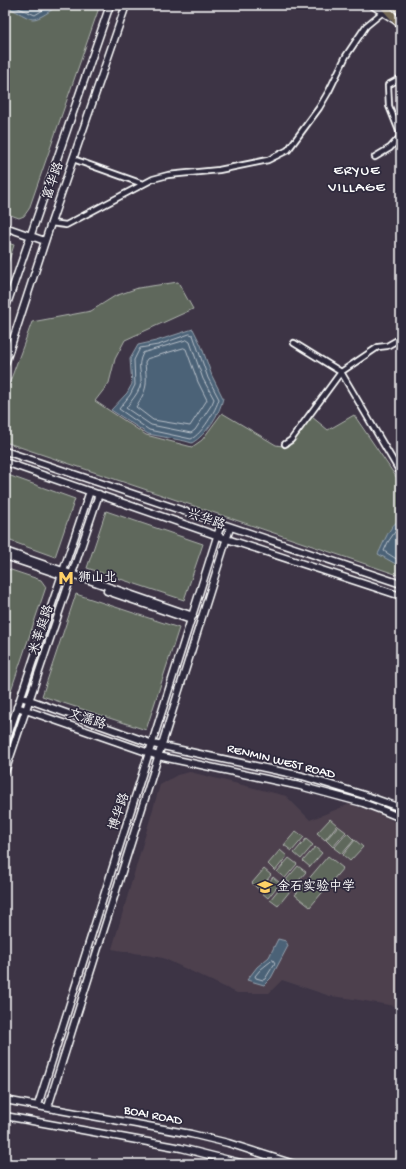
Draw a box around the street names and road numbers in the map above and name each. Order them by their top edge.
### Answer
street label: 富华路 [40,160,67,202]
street label: 兴华路 [185,505,227,534]
street label: 米莘庭路 [25,603,58,657]
street label: 文濡路 [66,706,108,733]
street label: RENMIN WEST ROAD [225,741,337,783]
street label: 博华路 [105,791,133,833]
street label: BOAI ROAD [122,1103,184,1129]

